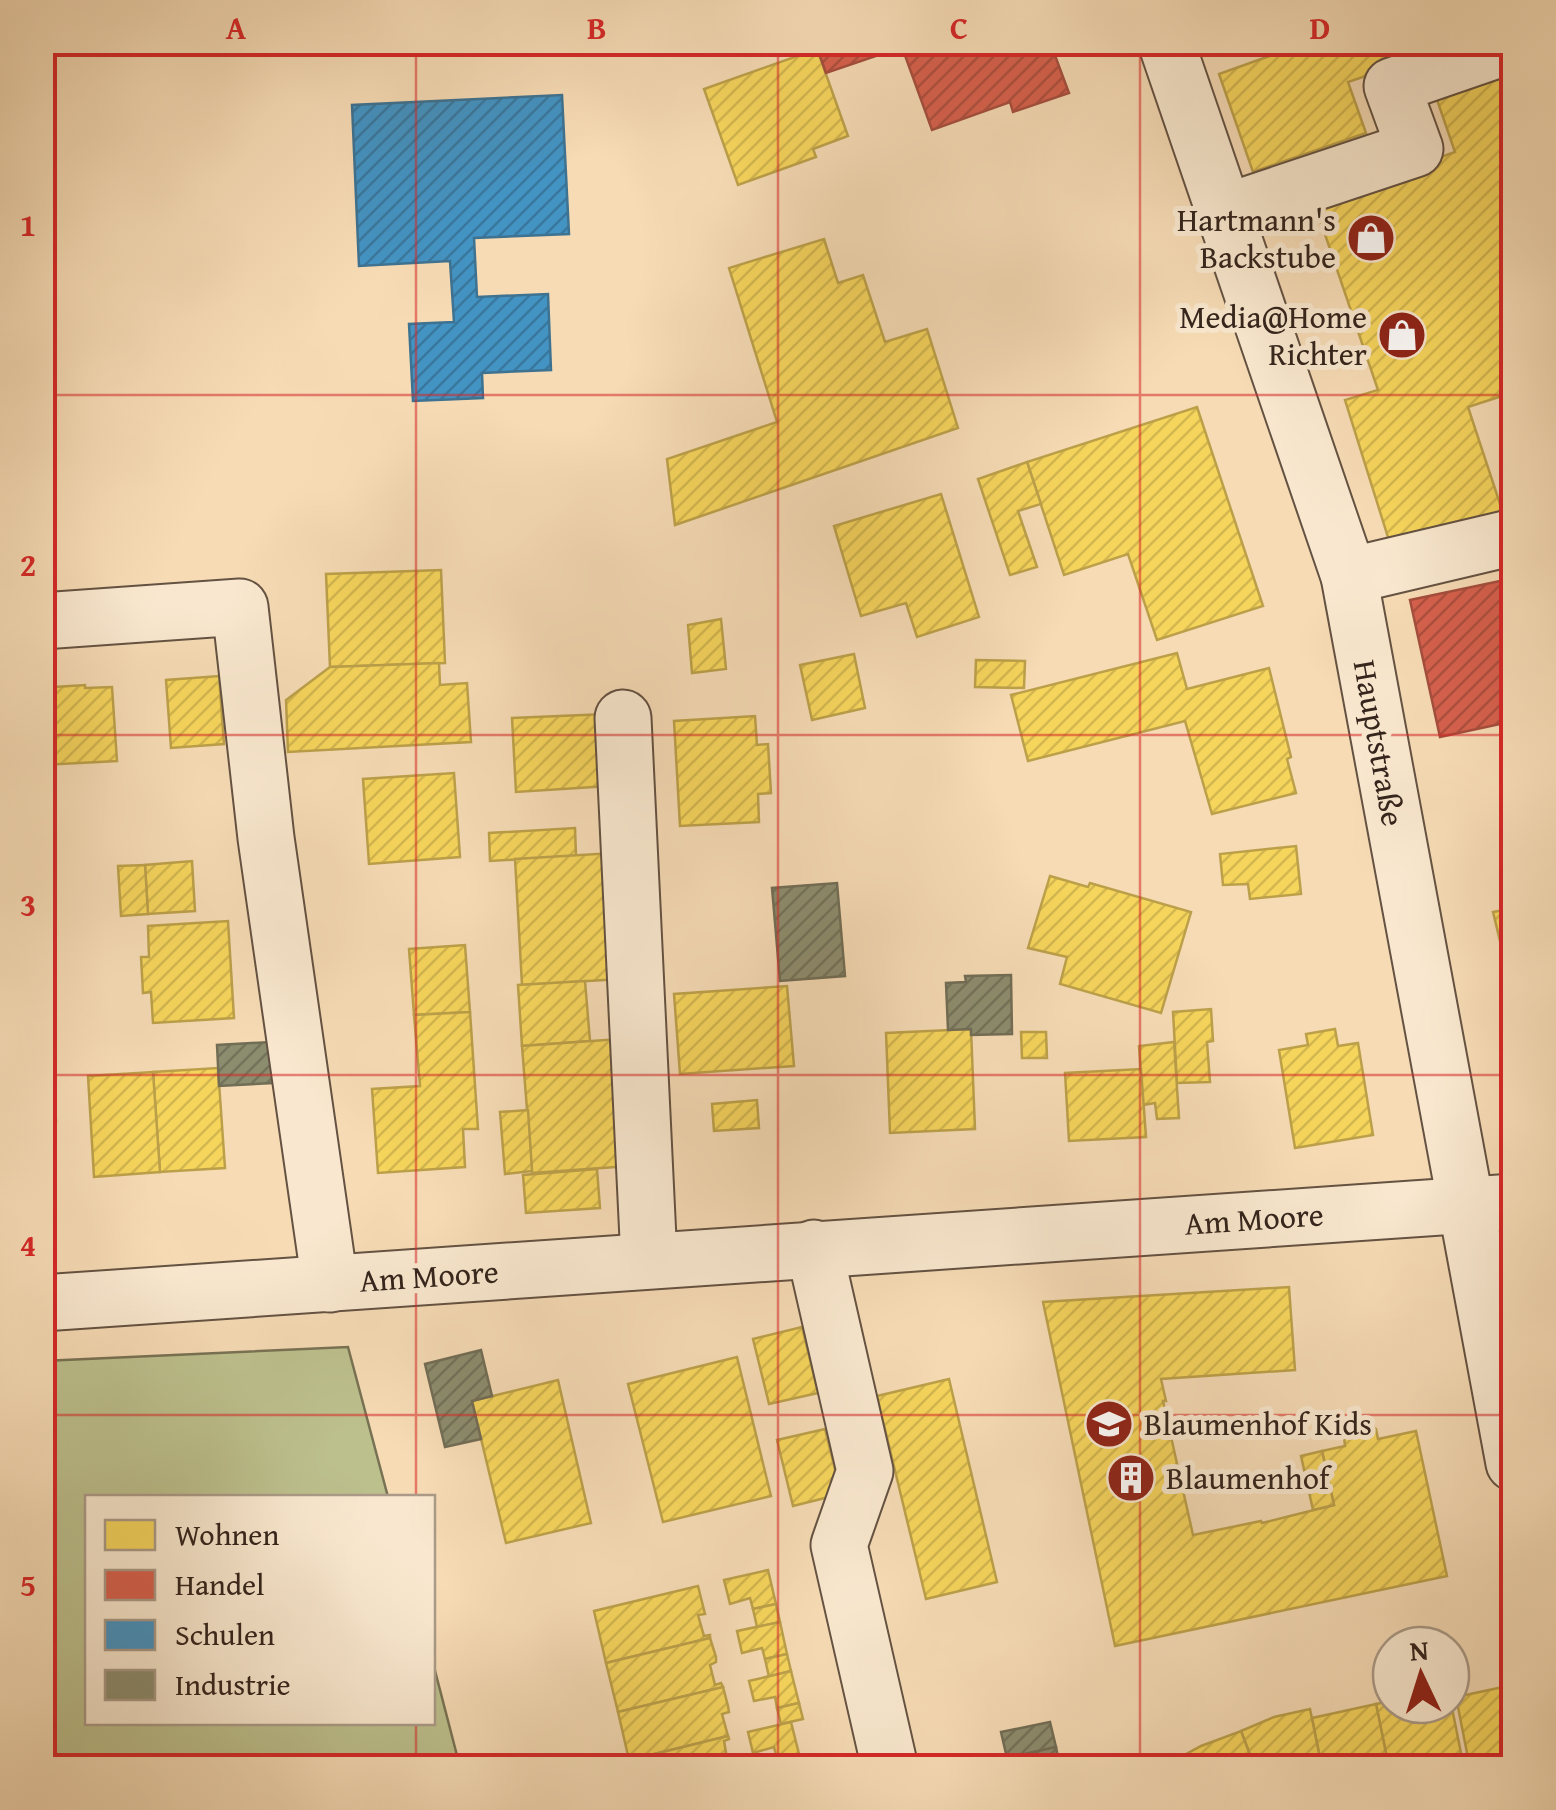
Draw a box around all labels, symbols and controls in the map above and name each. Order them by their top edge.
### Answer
text: A [226,4,247,51]
text: B [587,4,607,51]
text: C [950,4,968,51]
text: D [1310,4,1330,51]
place label: Hartmann's Backstube [1177,196,1336,280]
text: 1 [20,201,36,248]
shop icon: Hartmann's Backstube [1345,212,1397,264]
place label: Media@Home Richter [1179,293,1367,377]
shop icon: Media@Home Richter [1376,309,1428,361]
text: 2 [20,541,36,588]
street label: Hauptstraße [1342,656,1417,830]
text: 3 [20,881,36,928]
street label: Am Moore [1183,1190,1325,1247]
text: 4 [20,1221,36,1268]
street label: Am Moore [358,1247,500,1304]
school or university icon: Blaumenhof Kids [1083,1398,1135,1450]
place label: Blaumenhof Kids [1144,1400,1372,1447]
building icon: Blaumenhof [1105,1452,1157,1504]
place label: Blaumenhof [1166,1454,1333,1501]
legend [85,1495,435,1725]
text: Wohnen [175,1512,279,1556]
text: 5 [20,1561,36,1608]
text: Handel [175,1562,264,1606]
text: Schulen [175,1612,275,1656]
north arrow [1371,1625,1471,1725]
text: N [1408,1628,1430,1671]
text: Industrie [175,1662,291,1706]

